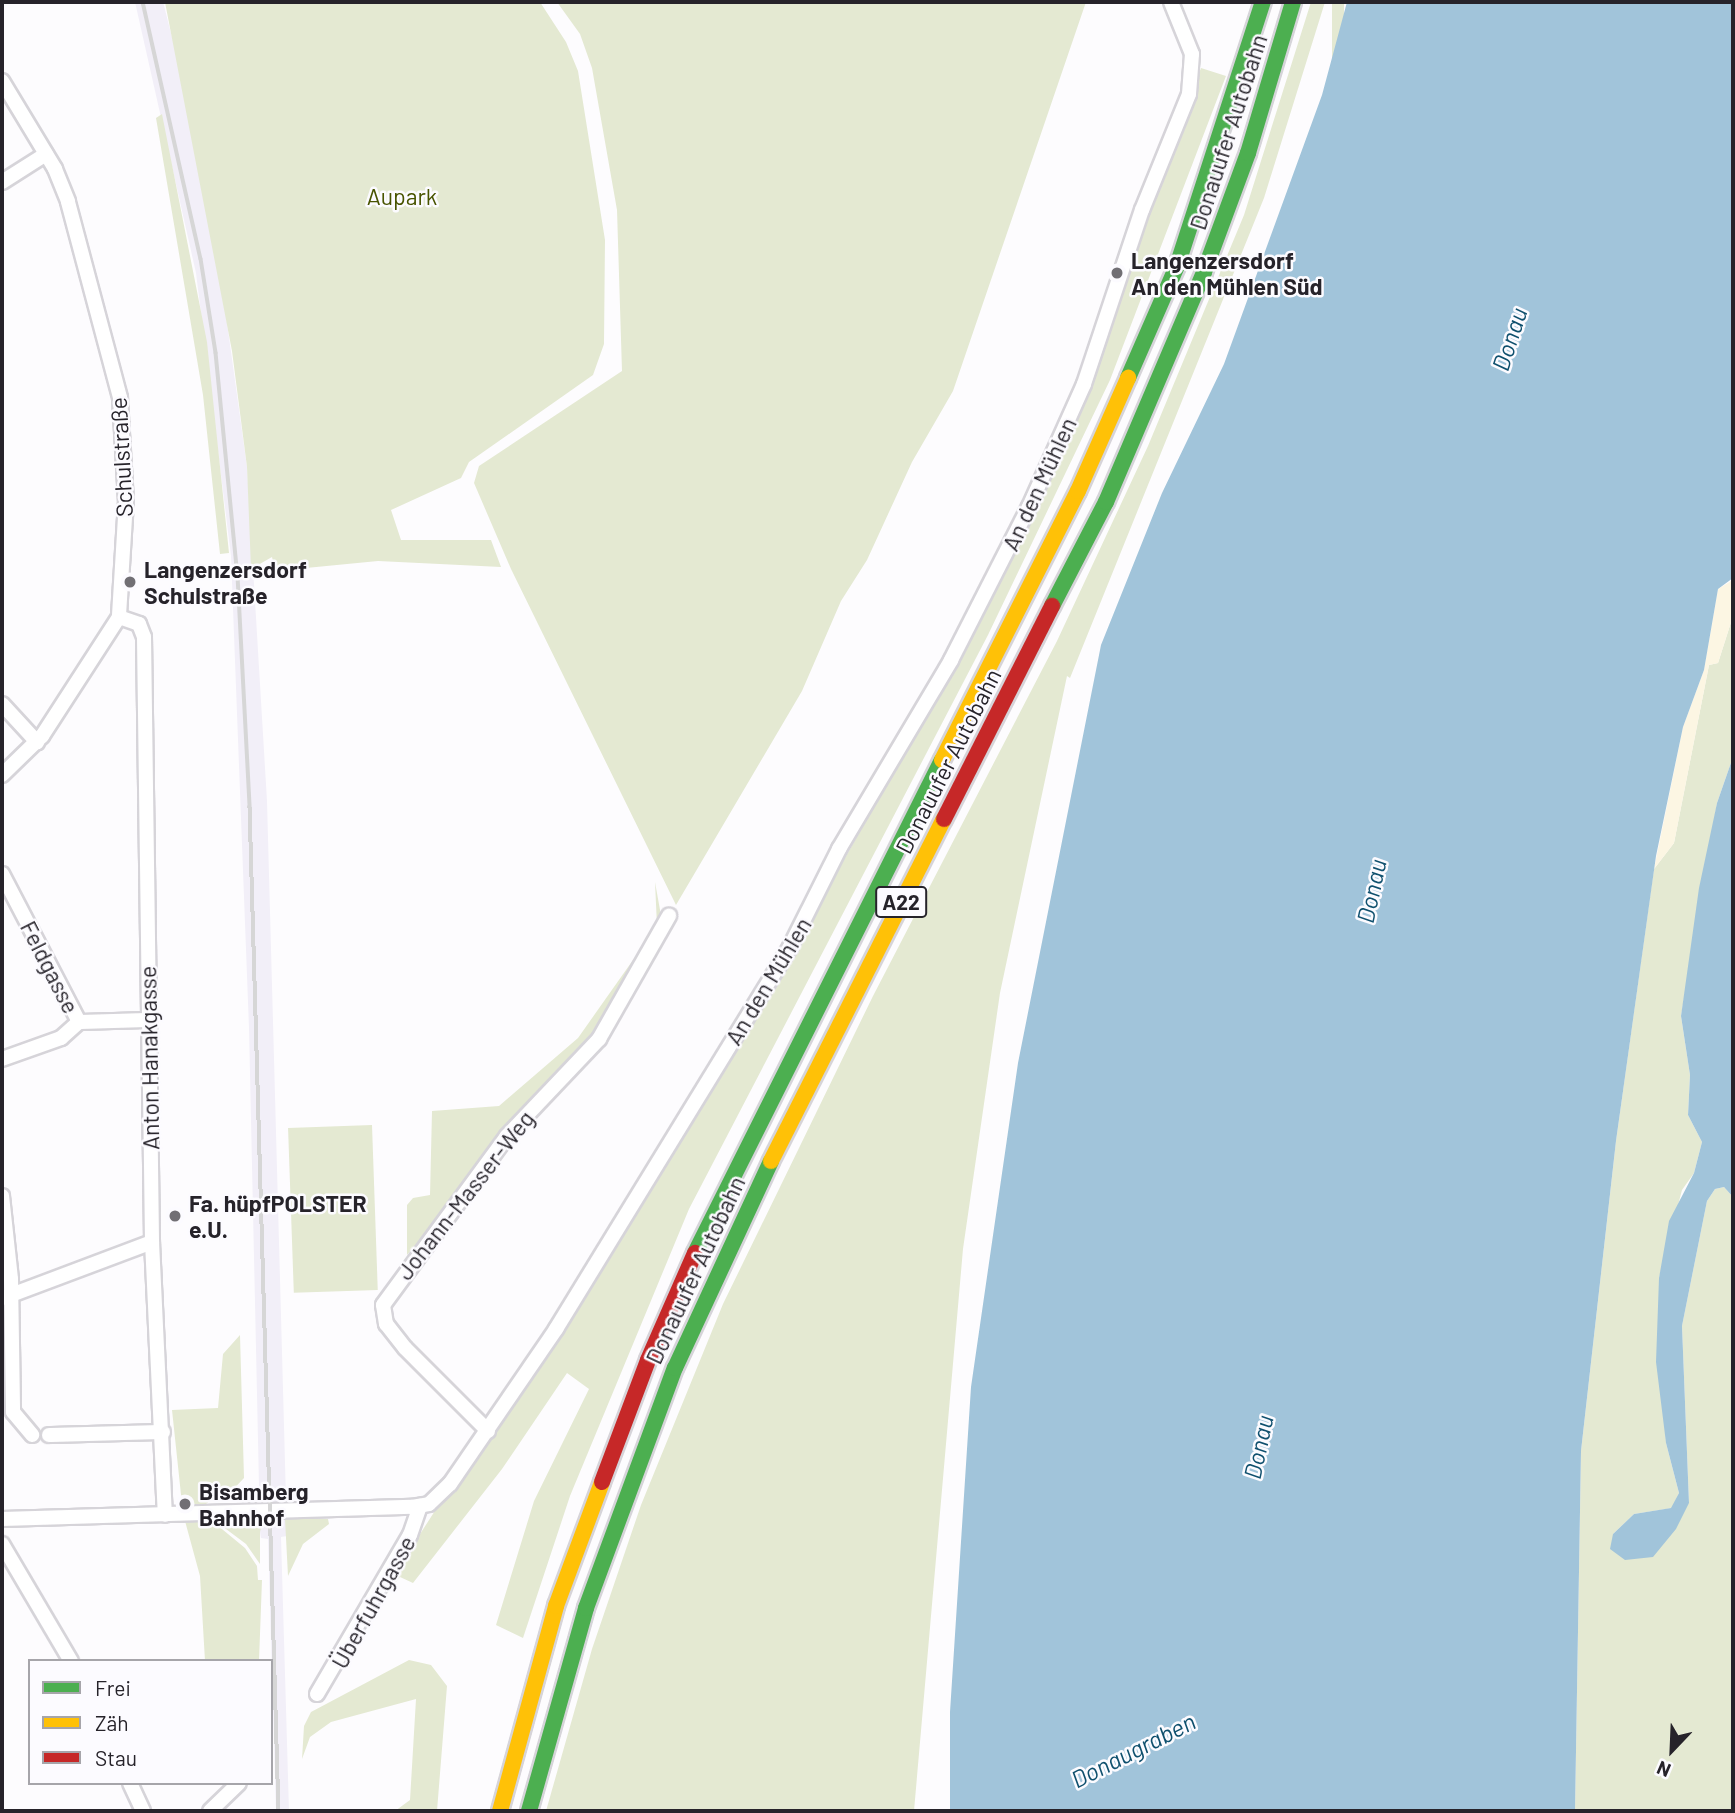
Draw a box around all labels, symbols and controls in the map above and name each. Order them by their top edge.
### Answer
street label: Donauufer Autobahn [1183,31,1273,233]
park label: Aupark [367,182,437,210]
place label: Langenzersdorf An den Mühlen Süd [1131,246,1323,300]
marker: Langenzersdorf An den Mühlen Süd [1109,265,1125,281]
water label: Donau [1485,304,1533,374]
street label: Schulstraße [104,396,138,518]
street label: An den Mühlen [996,413,1082,555]
place label: Langenzersdorf Schulstraße [144,555,307,609]
marker: Langenzersdorf Schulstraße [122,574,138,590]
street label: Donauufer Autobahn [889,664,1007,858]
water label: Donau [1350,856,1392,926]
road number: A22 [875,884,927,920]
street label: An den Mühlen [719,912,817,1050]
street label: Feldgasse [15,916,85,1018]
street label: Anton Hanakgasse [134,966,164,1150]
street label: Johann-Masser-Weg [390,1105,540,1285]
street label: Donauufer Autobahn [639,1172,751,1368]
place label: Fa. hüpfPOLSTER e.U. [189,1189,367,1243]
marker: Fa. hüpfPOLSTER e.U. [167,1208,183,1224]
water label: Donau [1237,1412,1279,1482]
place label: Bisamberg Bahnhof [199,1477,309,1531]
marker: Bisamberg Bahnhof [177,1496,193,1512]
street label: Überfuhrgasse [325,1531,421,1673]
legend [28,1659,273,1785]
text: Frei [95,1675,131,1700]
water label: Donaugraben [1066,1706,1200,1794]
text: Zäh [95,1710,129,1735]
north arrow [1637,1715,1707,1785]
text: Stau [95,1745,137,1770]
text: N [1653,1757,1674,1783]

